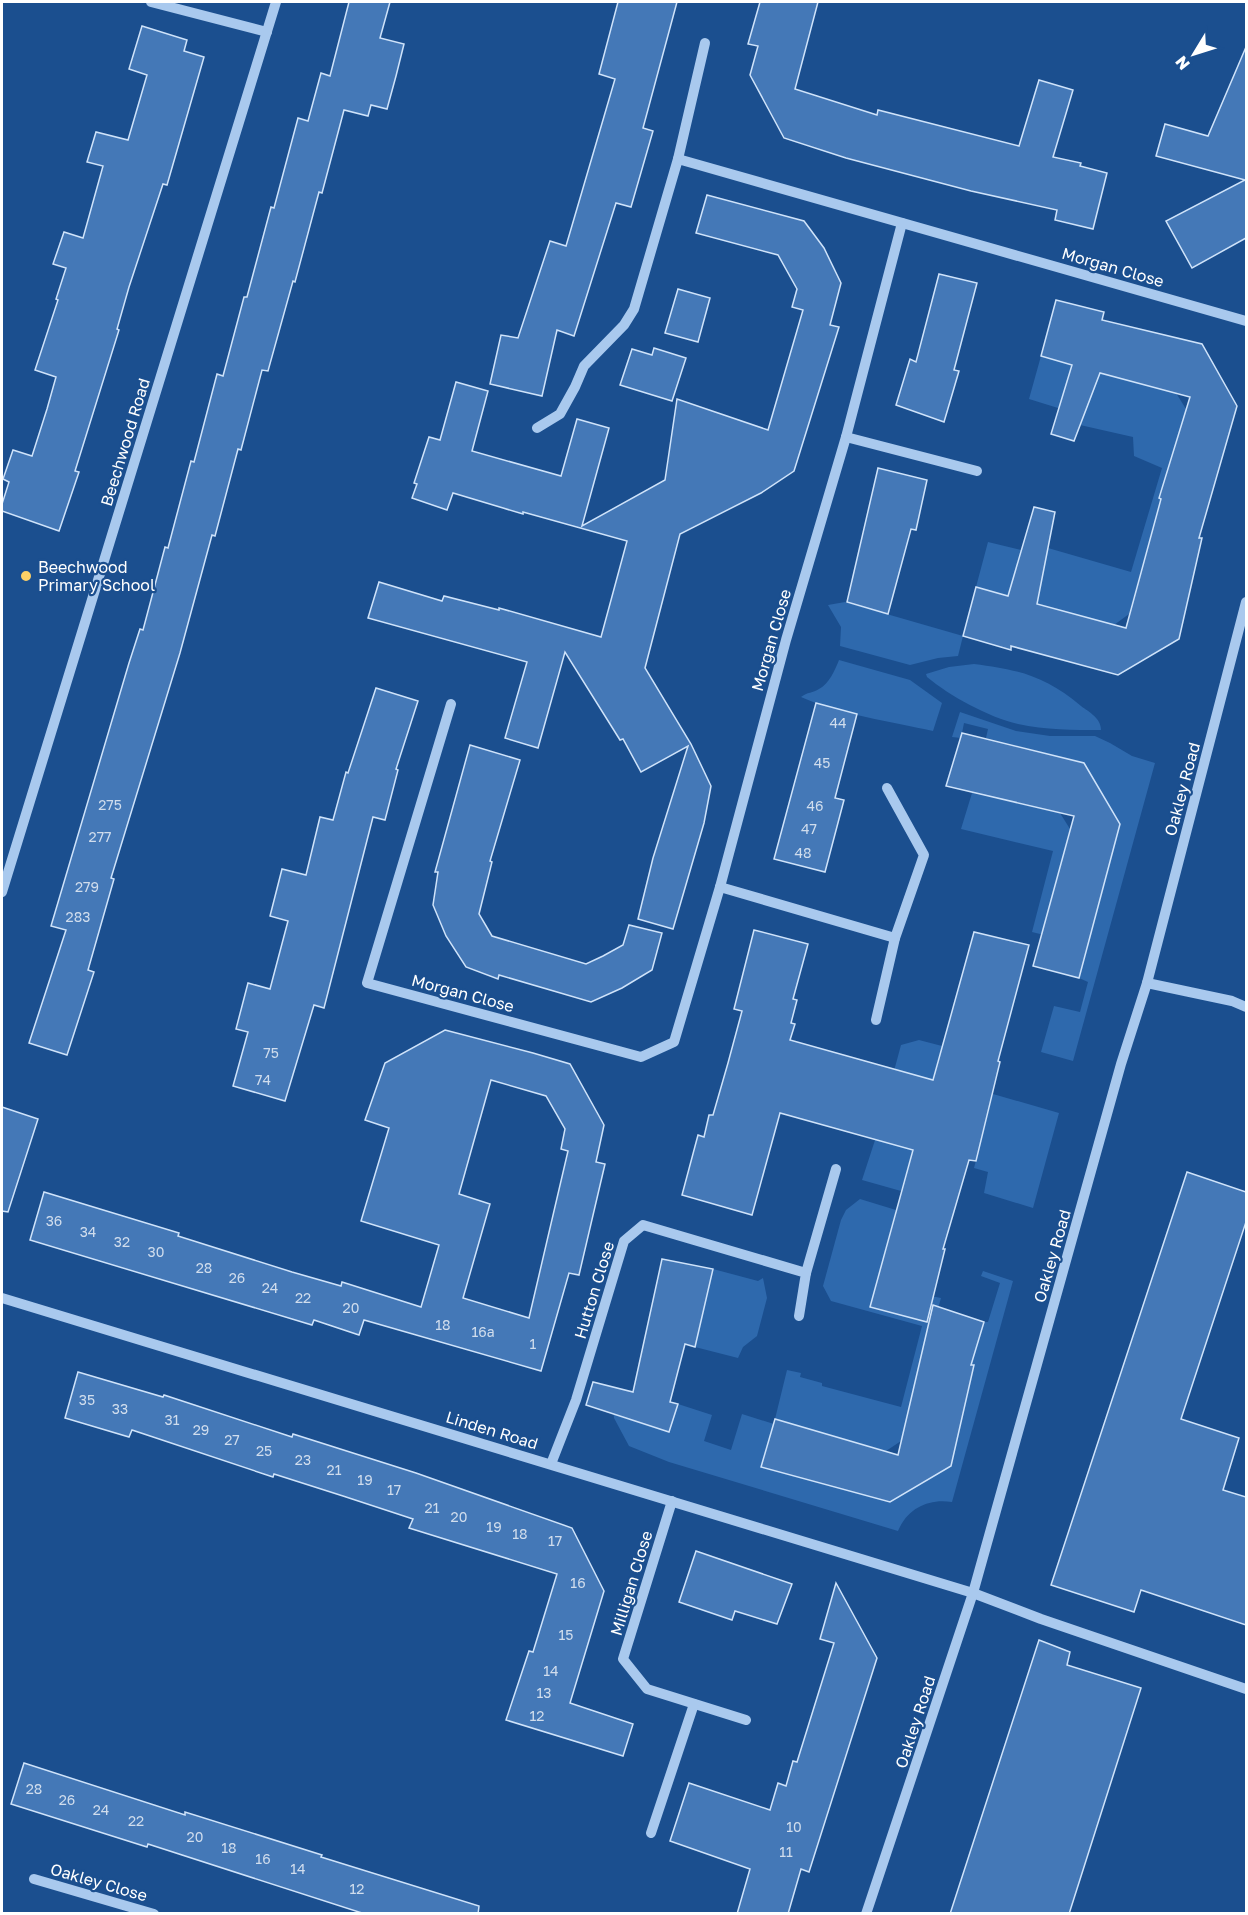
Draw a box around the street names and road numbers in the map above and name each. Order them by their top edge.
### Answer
street label: Morgan Close [1060,243,1166,291]
street label: Beechwood Road [96,376,154,508]
street label: Morgan Close [747,587,795,693]
street label: Oakley Road [1160,740,1204,838]
street label: Morgan Close [410,970,516,1016]
street label: Oakley Road [1029,1207,1075,1305]
street label: Hutton Close [570,1239,618,1341]
street label: Linden Road [443,1406,541,1454]
street label: Milligan Close [606,1528,656,1638]
street label: Oakley Road [891,1673,939,1771]
street label: Oakley Close [48,1859,150,1905]

